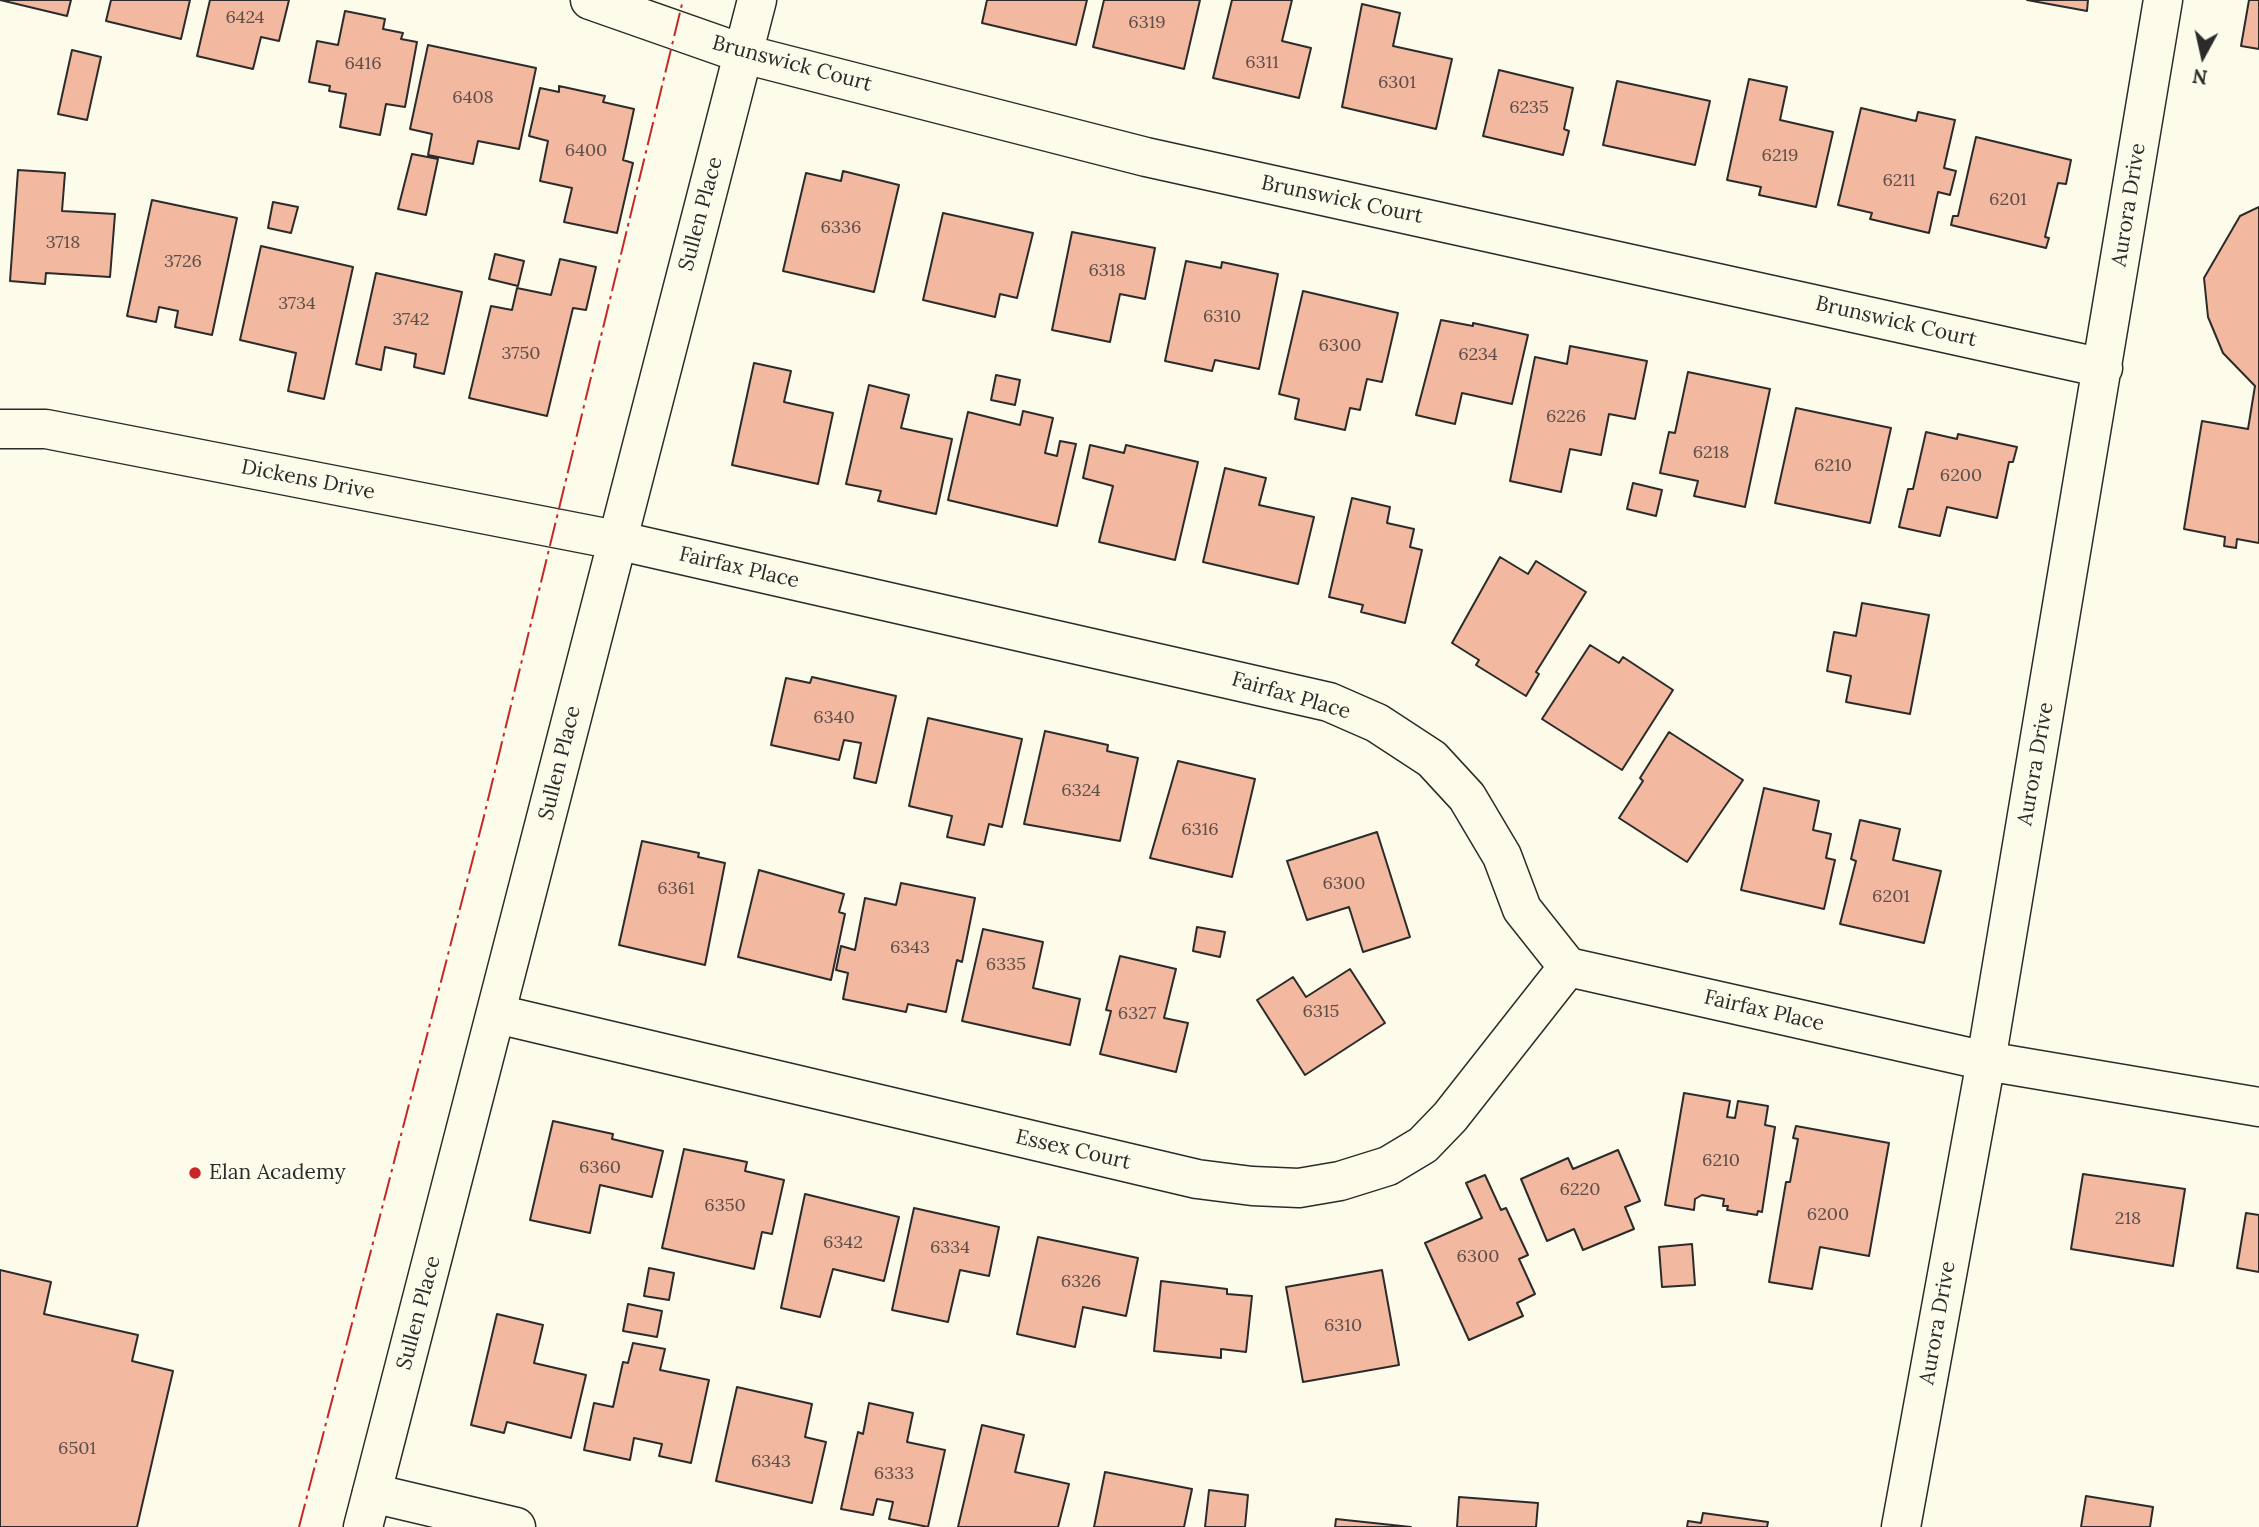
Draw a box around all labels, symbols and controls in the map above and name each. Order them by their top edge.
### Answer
house number: 6424 [225,7,265,29]
house number: 6319 [1128,12,1166,34]
north arrow [2168,21,2238,91]
street label: Brunswick Court [709,31,875,97]
house number: 6311 [1245,52,1279,74]
house number: 6416 [344,53,382,75]
text: N [2191,64,2209,90]
house number: 6301 [1378,72,1416,94]
house number: 6408 [452,87,494,109]
house number: 6235 [1509,97,1549,119]
house number: 6400 [565,140,607,162]
street label: Aurora Drive [2107,141,2151,269]
house number: 6219 [1761,145,1799,167]
street label: Sullen Place [674,154,728,274]
house number: 6211 [1882,170,1916,192]
street label: Brunswick Court [1259,171,1425,229]
house number: 6201 [1989,189,2027,211]
house number: 6336 [821,217,861,239]
house number: 3718 [46,232,80,254]
house number: 3726 [164,251,202,273]
house number: 6318 [1088,260,1126,282]
street label: Brunswick Court [1813,291,1979,353]
house number: 3734 [278,293,316,315]
house number: 6310 [1203,306,1241,328]
house number: 3742 [392,309,430,331]
house number: 6300 [1319,335,1361,357]
house number: 3750 [502,343,540,365]
house number: 6234 [1458,344,1498,366]
house number: 6226 [1546,406,1586,428]
house number: 6218 [1693,442,1729,464]
street label: Dickens Drive [239,455,377,505]
house number: 6210 [1814,455,1852,477]
house number: 6200 [1940,465,1982,487]
street label: Fairfax Place [676,542,802,594]
street label: Fairfax Place [1229,667,1353,725]
street label: Aurora Drive [2013,700,2059,828]
street label: Sullen Place [534,703,586,823]
house number: 6340 [813,707,855,729]
house number: 6324 [1061,780,1101,802]
house number: 6316 [1181,819,1219,841]
house number: 6300 [1323,873,1365,895]
house number: 6361 [657,878,695,900]
house number: 6201 [1872,886,1910,908]
house number: 6343 [890,937,930,959]
house number: 6335 [986,954,1026,976]
street label: Fairfax Place [1701,985,1827,1037]
house number: 6315 [1303,1001,1339,1023]
house number: 6327 [1118,1003,1156,1025]
street label: Essex Court [1013,1125,1133,1175]
house number: 6210 [1702,1150,1740,1172]
house number: 6360 [579,1157,621,1179]
place label: Elan Academy [209,1160,346,1186]
marker: Elan Academy [187,1165,203,1181]
house number: 6220 [1560,1179,1600,1201]
house number: 6350 [704,1195,746,1217]
house number: 6200 [1807,1204,1849,1226]
house number: 218 [2115,1208,2141,1230]
house number: 6342 [823,1232,863,1254]
house number: 6334 [930,1237,970,1259]
house number: 6300 [1457,1246,1499,1268]
street label: Sullen Place [392,1253,446,1373]
street label: Aurora Drive [1915,1259,1961,1387]
house number: 6326 [1061,1271,1101,1293]
house number: 6310 [1324,1315,1362,1337]
house number: 6501 [58,1438,96,1460]
house number: 6343 [751,1451,791,1473]
house number: 6333 [874,1463,914,1485]

